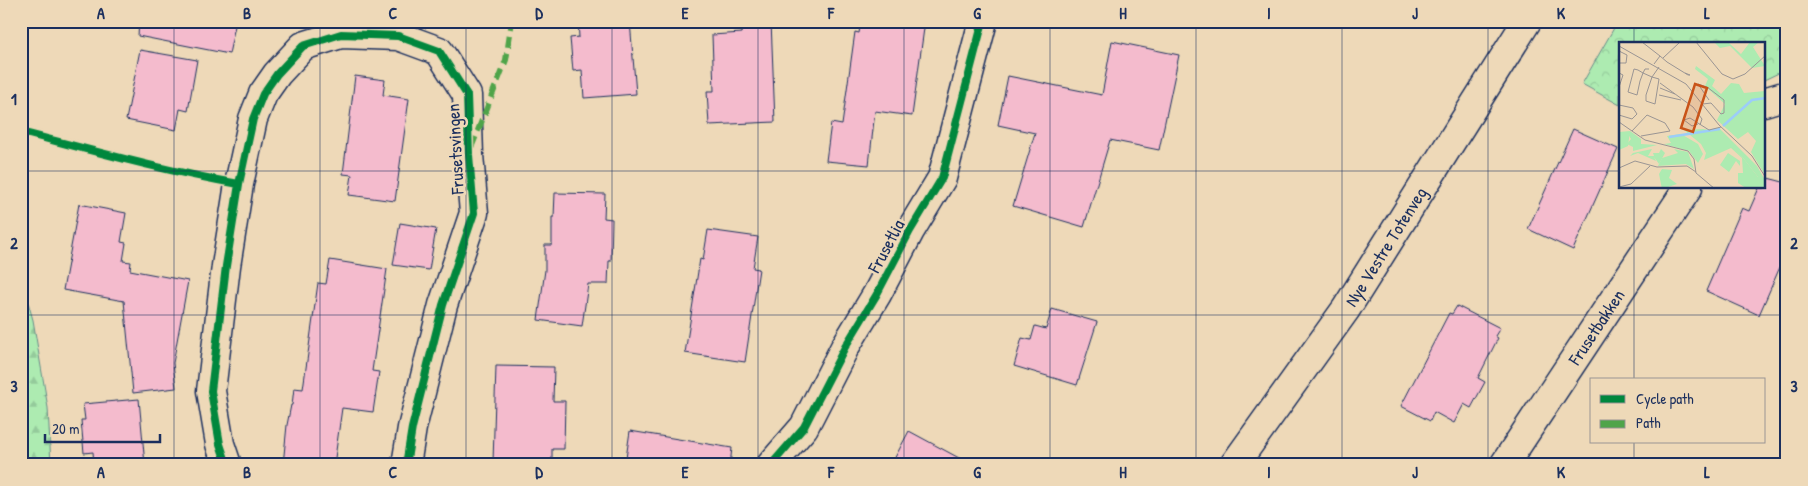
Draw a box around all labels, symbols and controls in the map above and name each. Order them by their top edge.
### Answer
text: A [97,2,105,24]
text: B [243,2,251,24]
text: C [389,2,398,24]
text: D [535,2,543,24]
text: E [681,2,689,24]
text: F [827,2,835,24]
text: G [973,2,981,24]
text: H [1119,2,1127,24]
text: I [1267,2,1271,24]
text: J [1412,2,1418,24]
text: K [1557,2,1566,24]
text: L [1704,2,1710,24]
inset map [1619,42,1766,189]
text: 1 [11,88,17,110]
text: 1 [1791,88,1797,110]
street label: Frusetsvingen [440,103,470,196]
street label: Nye Vestre Totenveg [1338,182,1432,311]
street label: Frusetlia [861,215,910,278]
text: 2 [10,232,18,254]
text: 2 [1790,232,1798,254]
street label: Frusetbakken [1561,284,1630,370]
text: 3 [10,375,18,397]
text: 3 [1790,375,1798,397]
legend [1590,378,1766,444]
text: Cycle path [1636,388,1694,409]
scale bar [45,411,160,443]
text: Path [1636,412,1661,433]
text: 20 m [52,418,79,439]
text: A [97,461,105,483]
text: B [243,461,251,483]
text: C [389,461,398,483]
text: D [535,461,543,483]
text: E [681,461,689,483]
text: F [827,461,835,483]
text: G [973,461,981,483]
text: H [1119,461,1127,483]
text: I [1267,461,1271,483]
text: J [1412,461,1418,483]
text: K [1557,461,1566,483]
text: L [1704,461,1710,483]

